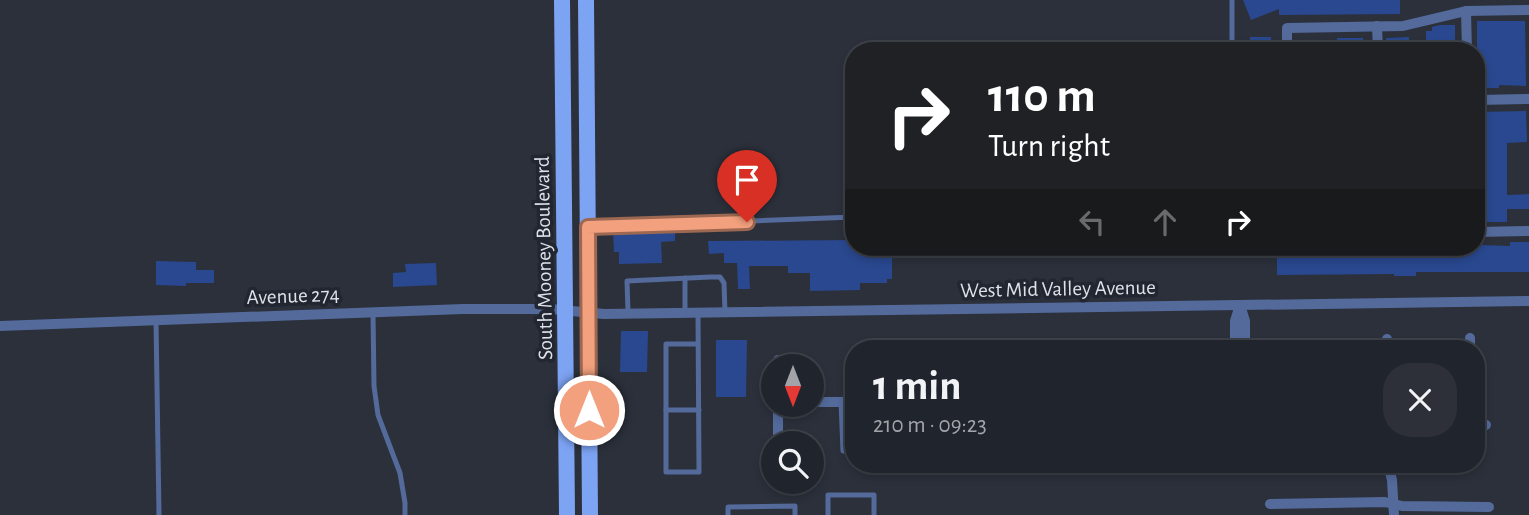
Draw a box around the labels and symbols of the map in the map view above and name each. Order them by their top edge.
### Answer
pin [717,150,777,222]
street label: South Mooney Boulevard [532,156,556,360]
street label: West Mid Valley Avenue [960,277,1156,301]
street label: Avenue 274 [246,284,340,308]
north arrow [761,354,824,416]
position arrow [552,373,626,447]

